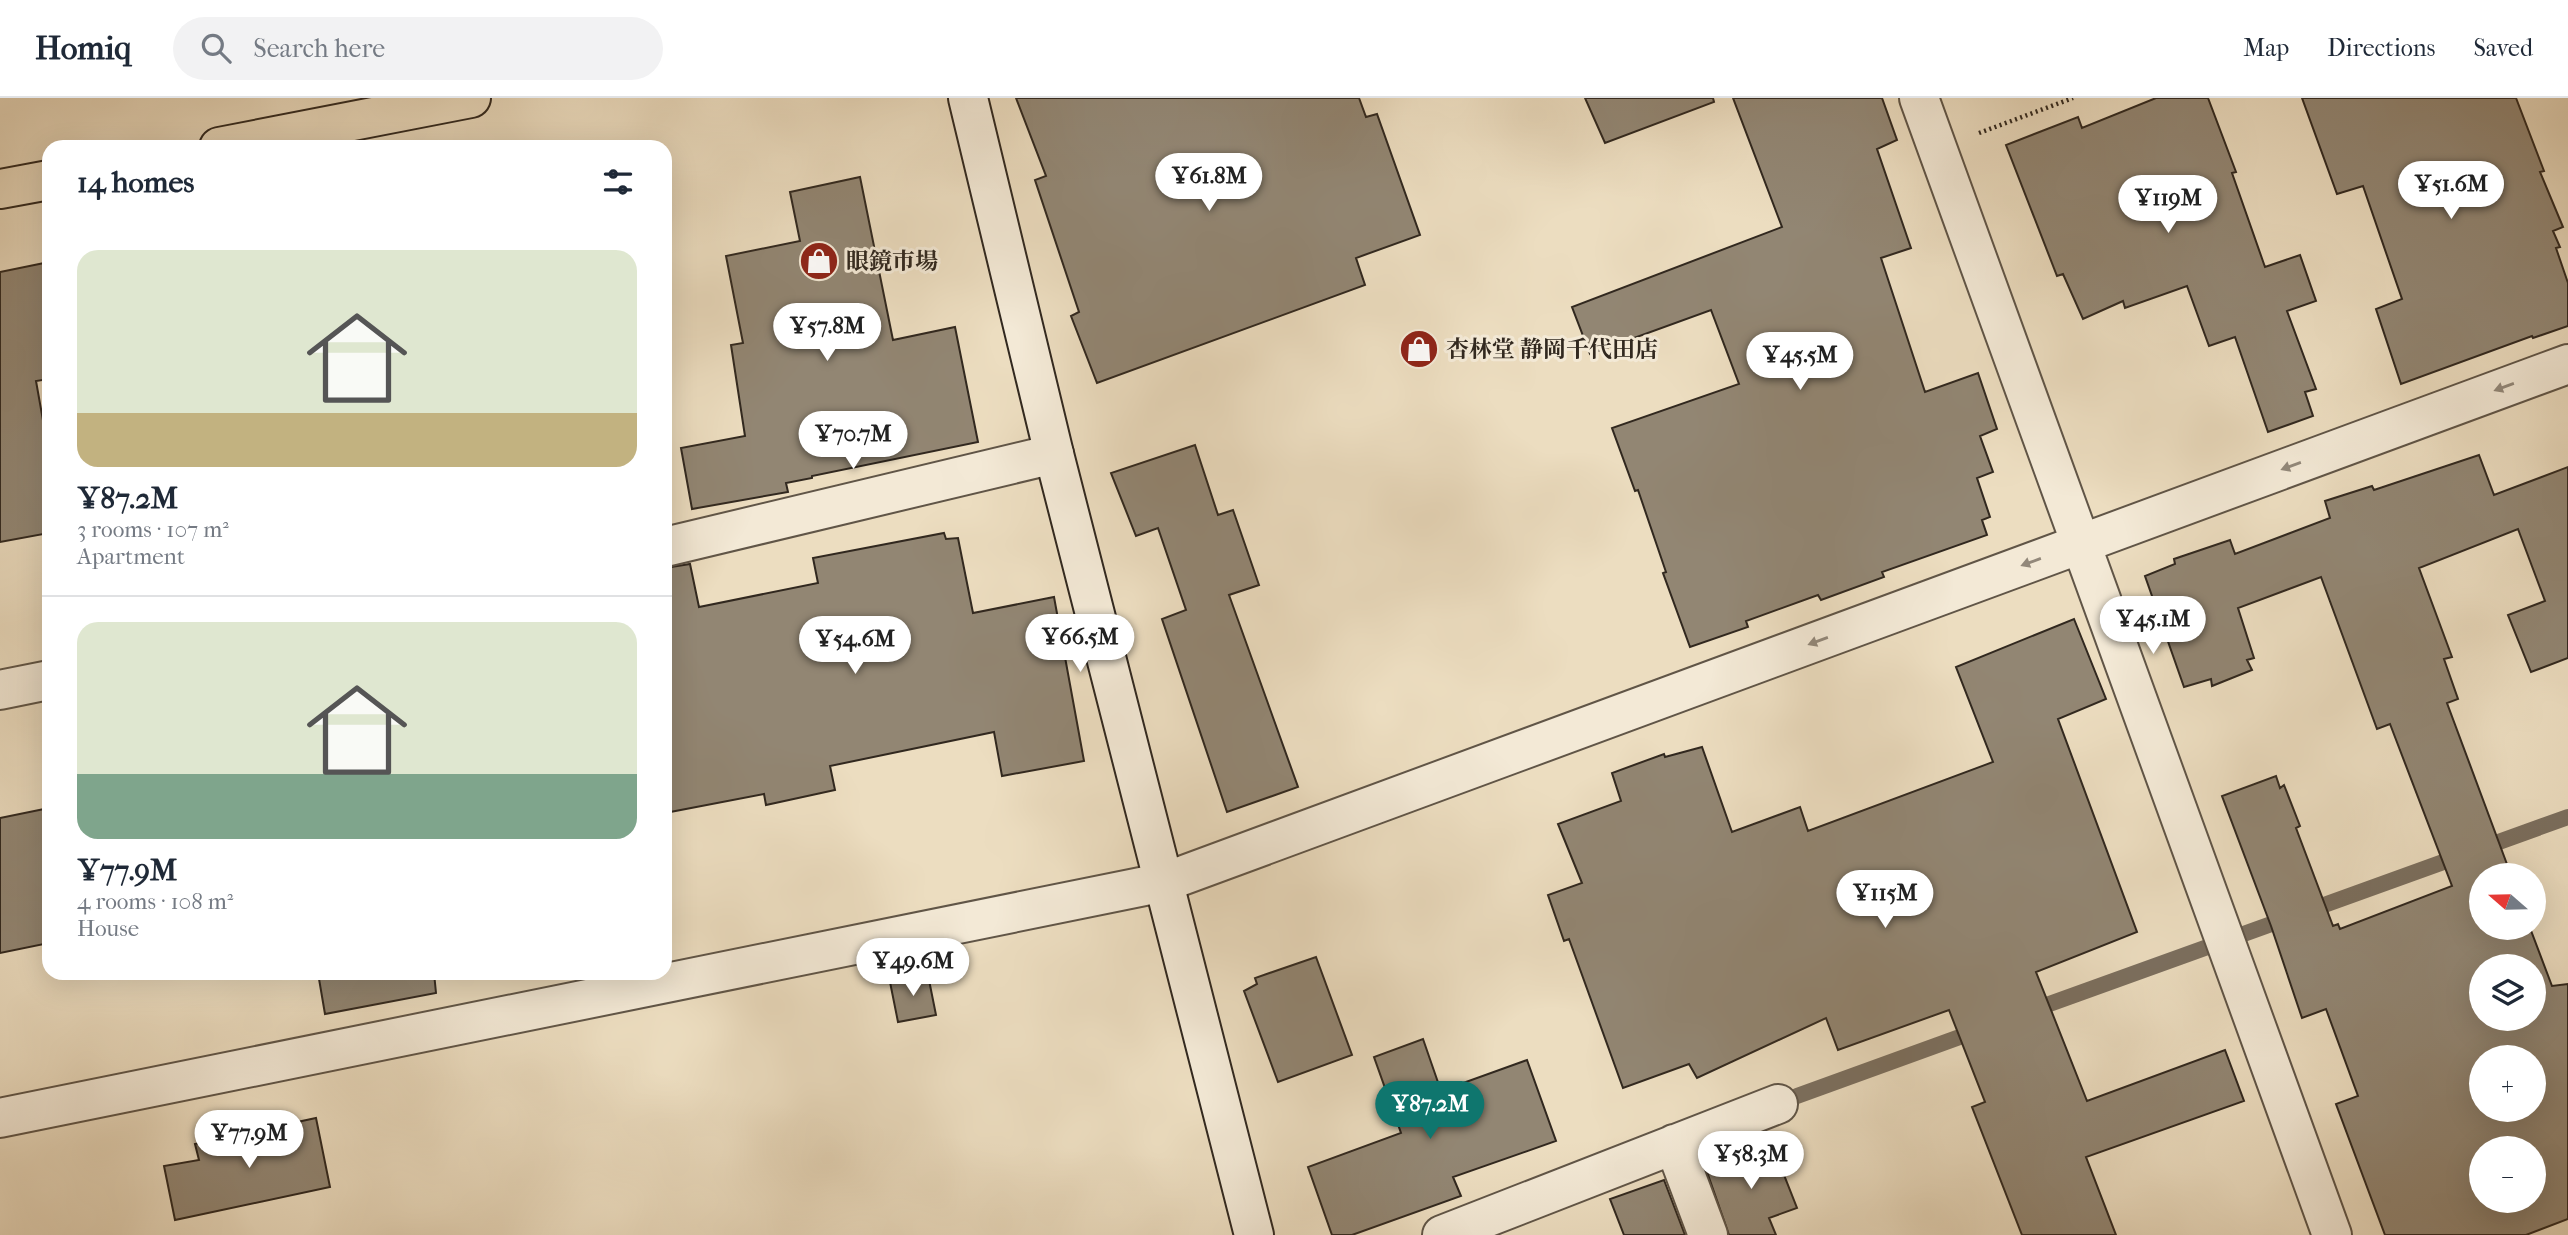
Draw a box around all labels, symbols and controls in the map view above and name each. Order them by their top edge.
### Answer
search box [173,17,663,80]
text: Homiq [35,29,131,68]
icon: search [197,29,235,67]
text: Search here [253,33,385,64]
text: Map [2243,34,2289,62]
text: Directions [2327,34,2435,62]
text: Saved [2473,34,2533,62]
pin: ¥61.8M [1152,153,1266,213]
text: ¥61.8M [1171,162,1247,189]
pin: ¥51.6M [2394,162,2508,221]
icon: filters [599,163,637,201]
text: 14 homes [77,165,194,200]
text: ¥51.6M [2414,170,2488,197]
pin: ¥119M [2119,176,2217,235]
text: ¥119M [2134,184,2202,211]
shop icon: 眼鏡市場 [798,240,840,282]
place label: 眼鏡市場 [846,248,938,275]
icon: home [294,295,420,421]
pin: ¥57.8M [770,303,884,363]
text: ¥57.8M [789,312,865,339]
shop icon: 杏林堂 静岡千代田店 [1398,328,1440,370]
pin: ¥45.5M [1743,332,1857,392]
place label: 杏林堂 静岡千代田店 [1446,336,1658,363]
text: ¥45.5M [1762,341,1838,368]
one-way arrow [2493,382,2514,393]
pin: ¥70.7M [796,412,910,471]
text: ¥70.7M [815,420,891,447]
one-way arrow [2280,461,2301,472]
text: ¥87.2M [77,481,178,516]
text: 3 rooms · 107 m² [77,516,229,543]
text: Apartment [77,543,185,570]
one-way arrow [2021,557,2042,568]
pin: ¥45.1M [2096,596,2210,656]
text: ¥45.1M [2116,605,2190,632]
pin: ¥66.5M [1023,614,1137,674]
pin: ¥54.6M [798,616,912,676]
text: ¥66.5M [1041,623,1119,650]
text: ¥54.6M [815,625,895,652]
one-way arrow [1807,636,1828,647]
icon: home [294,667,420,793]
text: ¥77.9M [77,853,177,888]
north arrow [2469,863,2546,940]
map controls [2469,863,2546,1213]
pin: ¥115M [1836,870,1934,930]
text: ¥115M [1852,879,1918,906]
text: 4 rooms · 108 m² [77,888,233,915]
text: House [77,915,139,942]
pin: ¥49.6M [856,939,970,998]
text: ¥49.6M [872,947,954,974]
button: layers [2469,954,2546,1031]
button: + [2469,1045,2546,1122]
pin: ¥87.2M [1373,1082,1487,1141]
text: ¥87.2M [1391,1090,1469,1117]
pin: ¥77.9M [192,1110,306,1170]
text: ¥77.9M [211,1119,287,1146]
pin: ¥58.3M [1694,1132,1808,1191]
button: − [2469,1136,2546,1213]
text: ¥58.3M [1714,1140,1788,1167]

